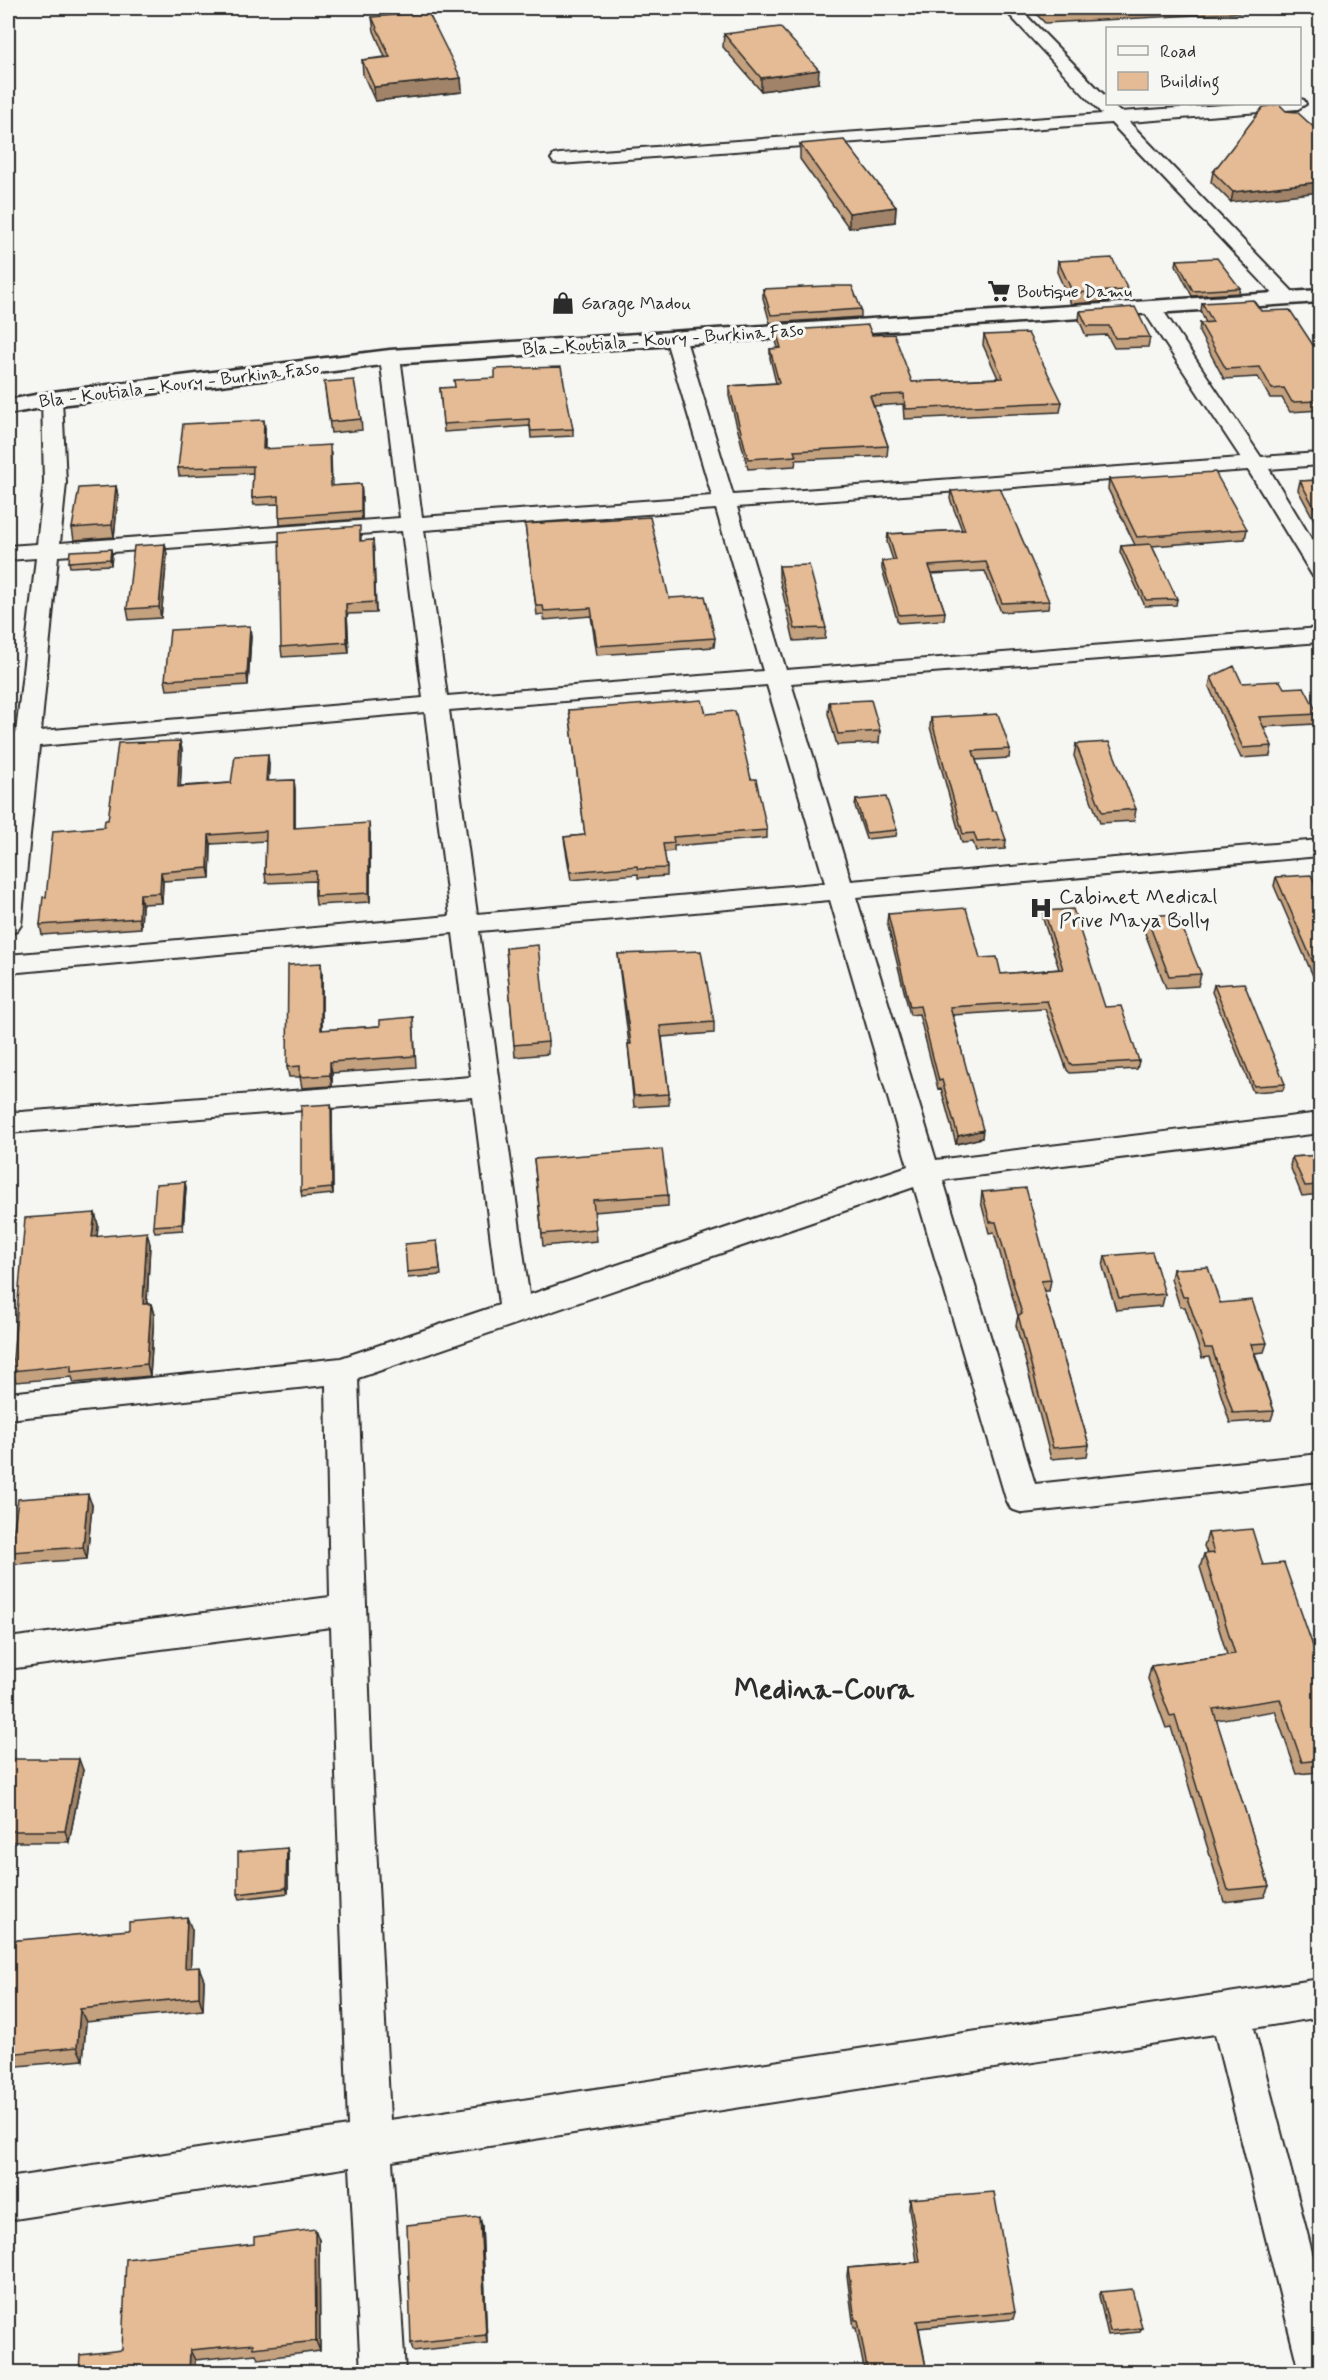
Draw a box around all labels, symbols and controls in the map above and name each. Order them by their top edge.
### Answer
legend [1106,27,1301,105]
text: Road [1160,40,1196,64]
text: Building [1160,70,1220,96]
supermarket icon: Boutique Damu [986,278,1012,304]
place label: Boutique Damu [1017,280,1132,304]
shop icon: Garage Madou [550,290,576,316]
place label: Garage Madou [581,292,691,317]
street label: Bla - Koutiala - Koury - Burkina Faso [522,318,805,362]
street label: Bla - Koutiala - Koury - Burkina Faso [38,356,321,414]
place label: Cabinet Medical Prive Maya Bolly [1059,883,1217,935]
hospital icon: Cabinet Medical Prive Maya Bolly [1028,895,1054,921]
district label: Medina-Coura [734,1672,915,1709]

